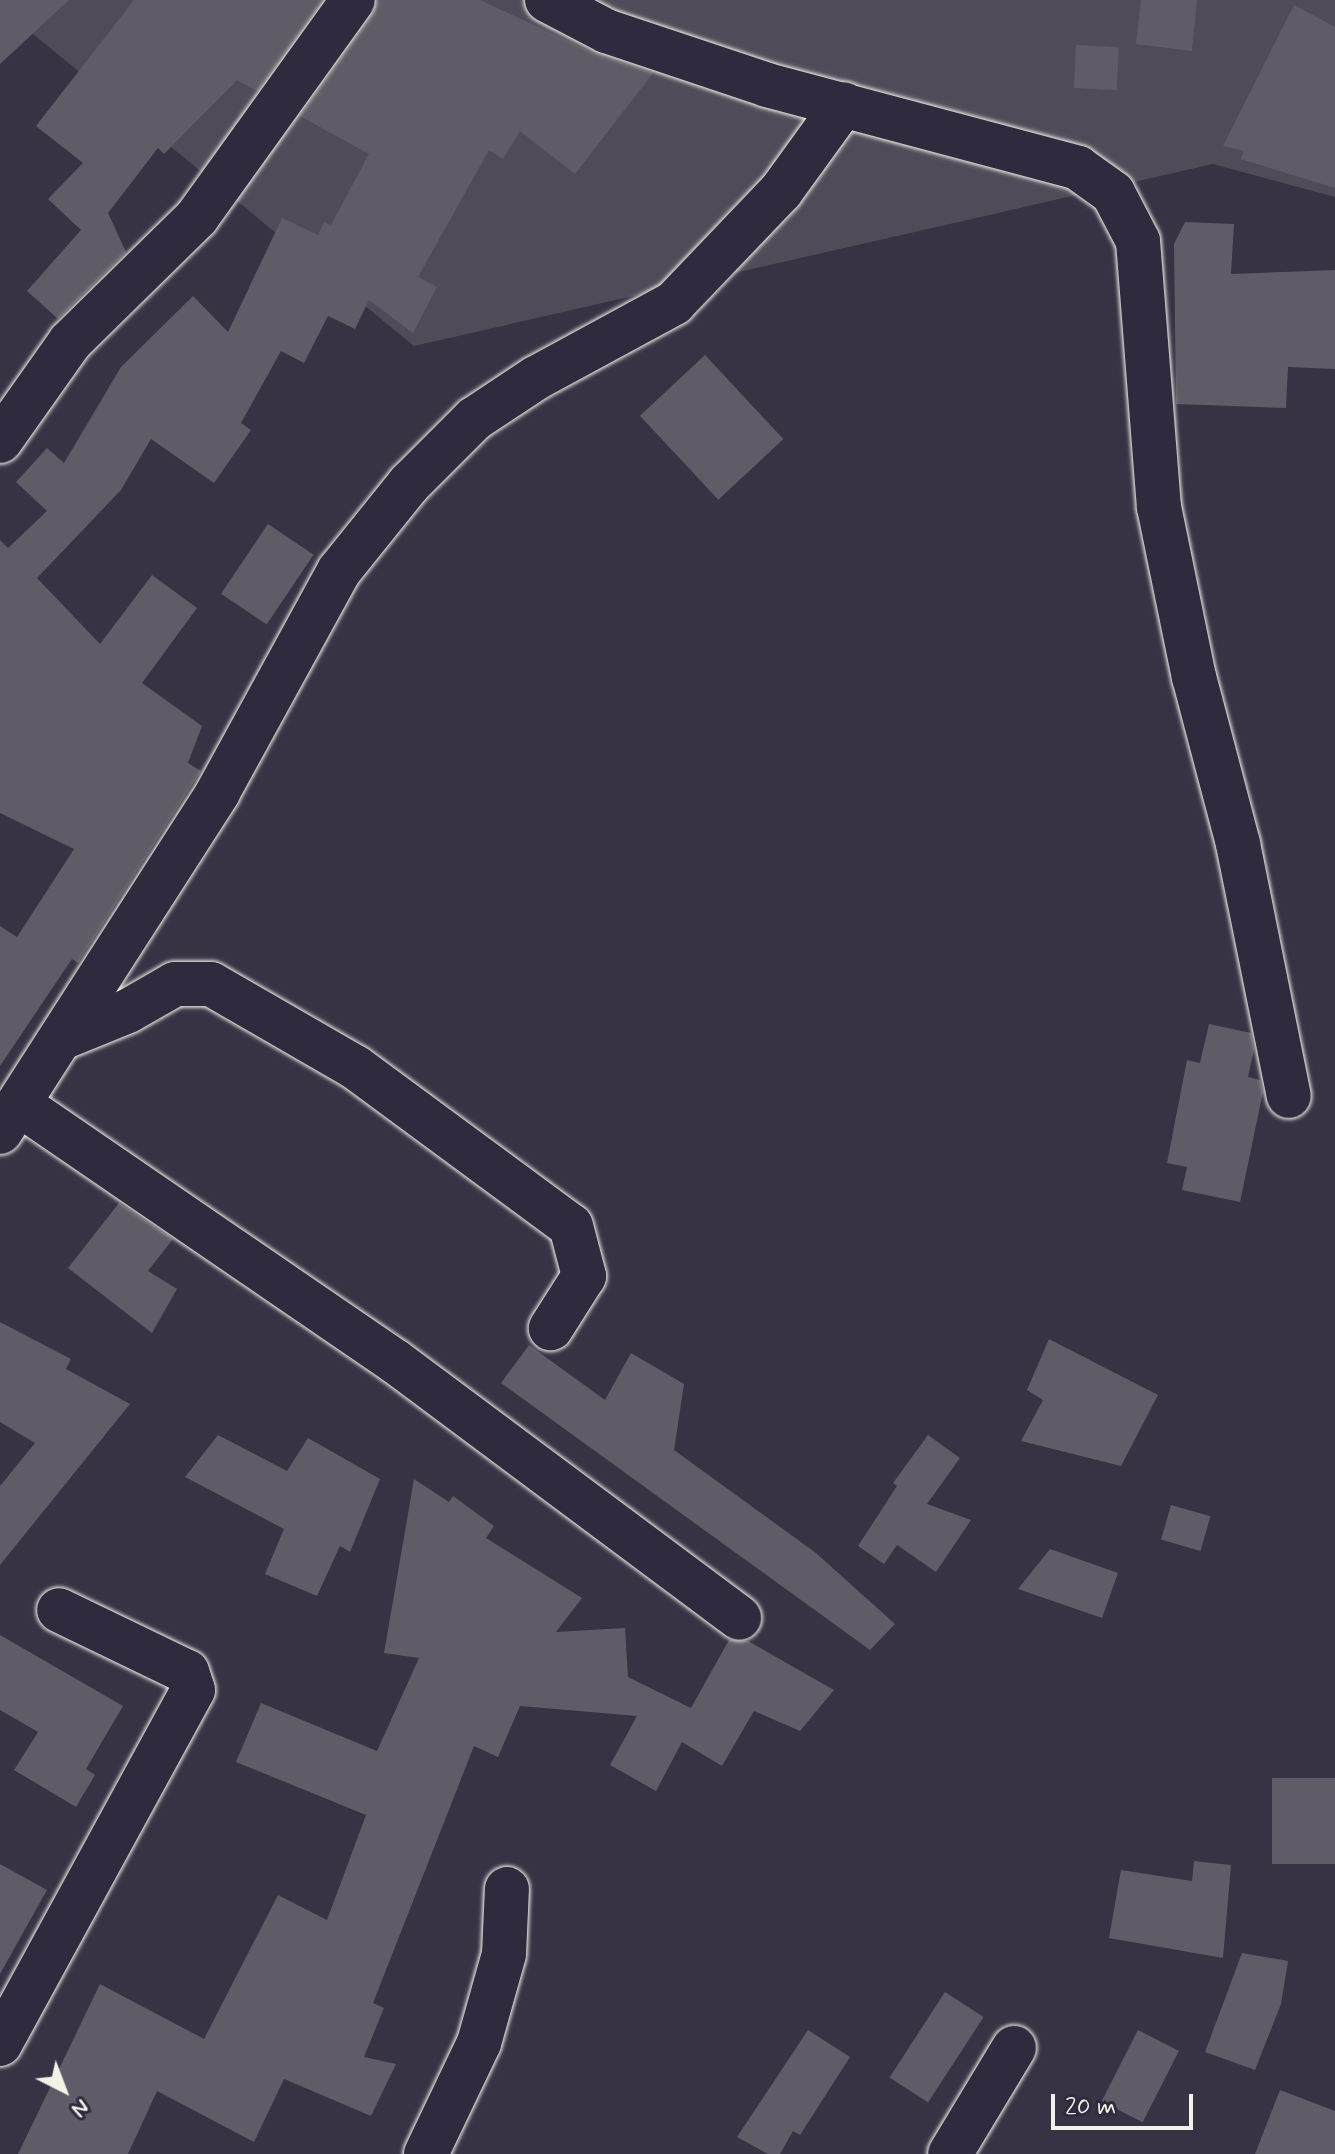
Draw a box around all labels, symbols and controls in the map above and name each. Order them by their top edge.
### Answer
north arrow [24,2050,104,2130]
scale bar [1055,2078,1197,2128]
text: 20 m [1065,2092,1116,2123]
text: N [65,2093,95,2123]

